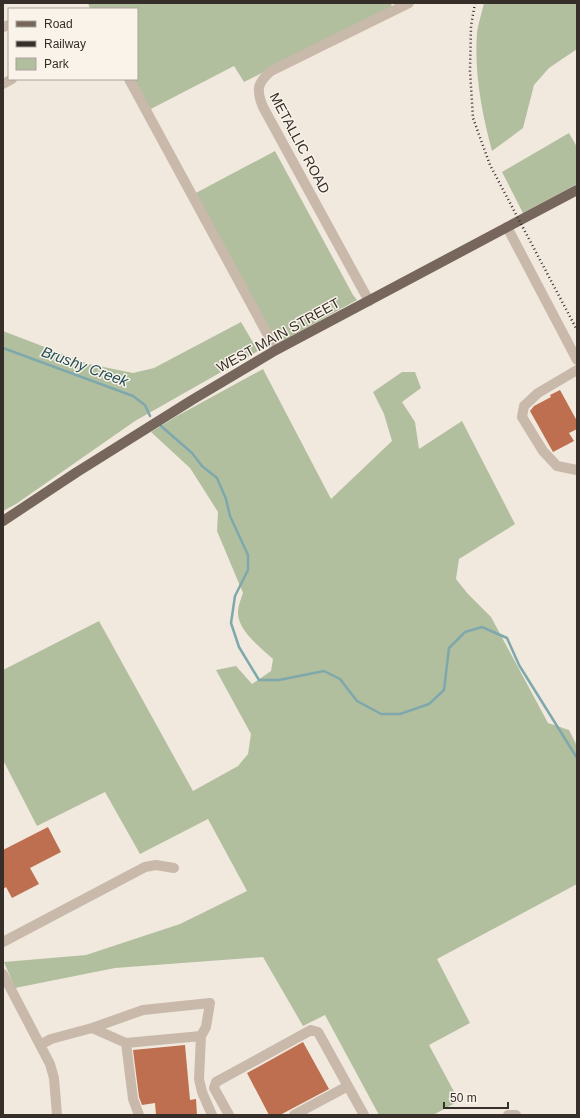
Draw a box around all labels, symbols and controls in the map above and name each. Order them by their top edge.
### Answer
legend [8,8,138,80]
text: Road [44,17,73,31]
text: Railway [44,37,86,51]
text: Park [44,57,70,71]
street label: METALLIC ROAD [267,90,333,196]
street label: WEST MAIN STREET [214,294,343,375]
water label: Brushy Creek [39,342,132,390]
scale bar [444,1084,508,1110]
text: 50 m [450,1091,477,1105]

